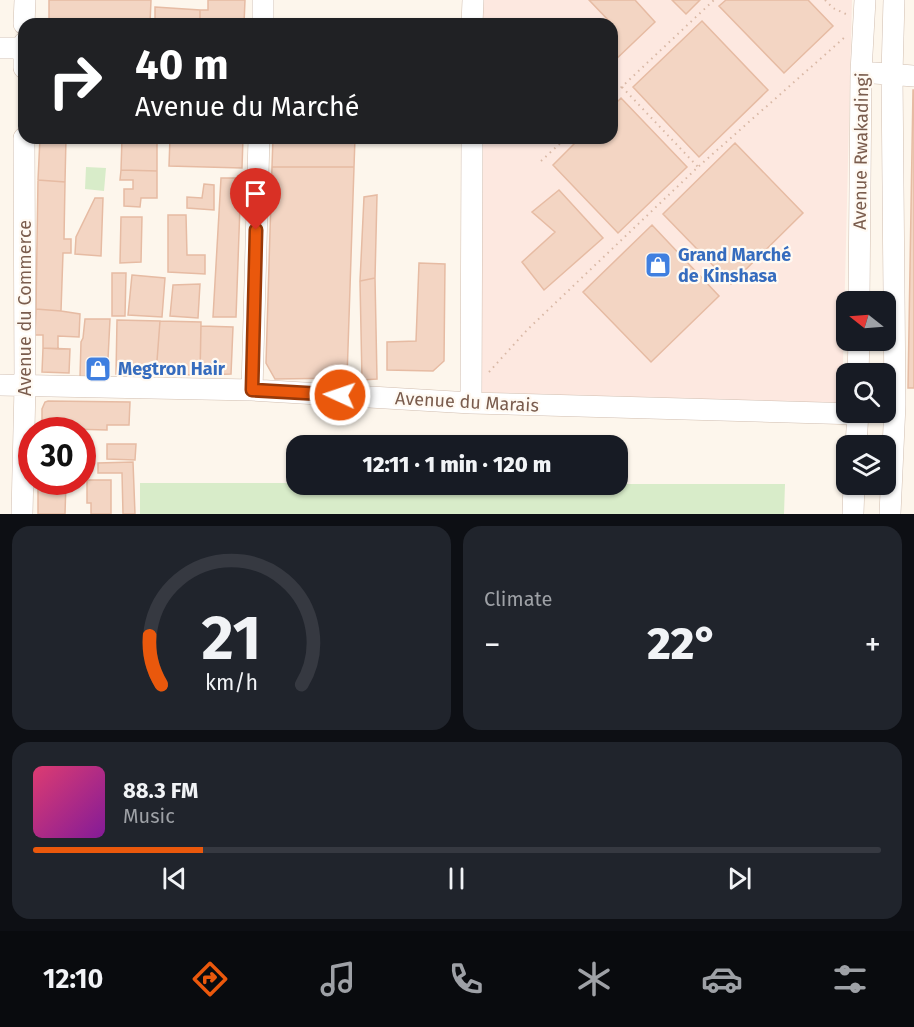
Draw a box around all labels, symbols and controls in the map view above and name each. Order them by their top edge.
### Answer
text: 40 m [135,40,229,90]
icon: right [36,42,114,120]
street label: Avenue Rwakadingi [849,72,873,230]
text: Avenue du Marché [135,91,360,123]
pin [230,168,281,230]
icon: arrive [239,177,272,210]
street label: Avenue du Commerce [14,220,36,396]
place label: Grand Marché de Kinshasa [678,244,791,287]
shop icon: Grand Marché de Kinshasa [643,250,673,280]
north arrow [836,291,896,351]
map controls [836,291,896,495]
shop icon: Megtron Hair [83,354,113,384]
place label: Megtron Hair [118,358,226,380]
position arrow [308,363,372,427]
button: search [836,363,896,423]
street label: Avenue du Marais [395,387,539,417]
speed limit sign: 30 [18,417,96,495]
button: layers [836,435,896,495]
text: 12:11 · 1 min · 120 m [363,451,551,478]
text: Climate [484,587,552,611]
text: 21 [202,601,261,676]
text: 22° [647,617,718,671]
text: − [484,625,501,665]
text: + [865,625,881,665]
text: km/h [205,670,258,696]
text: 88.3 FM [123,777,198,804]
text: Music [123,804,175,828]
icon: previous [158,862,191,895]
icon: pause [440,862,473,895]
icon: next [723,862,756,895]
icon: directions [189,958,231,1000]
icon: music [317,958,359,1000]
icon: phone [445,958,487,1000]
icon: climate [573,958,615,1000]
icon: car [701,958,743,1000]
icon: filters [829,958,871,1000]
text: 12:10 [43,963,103,995]

